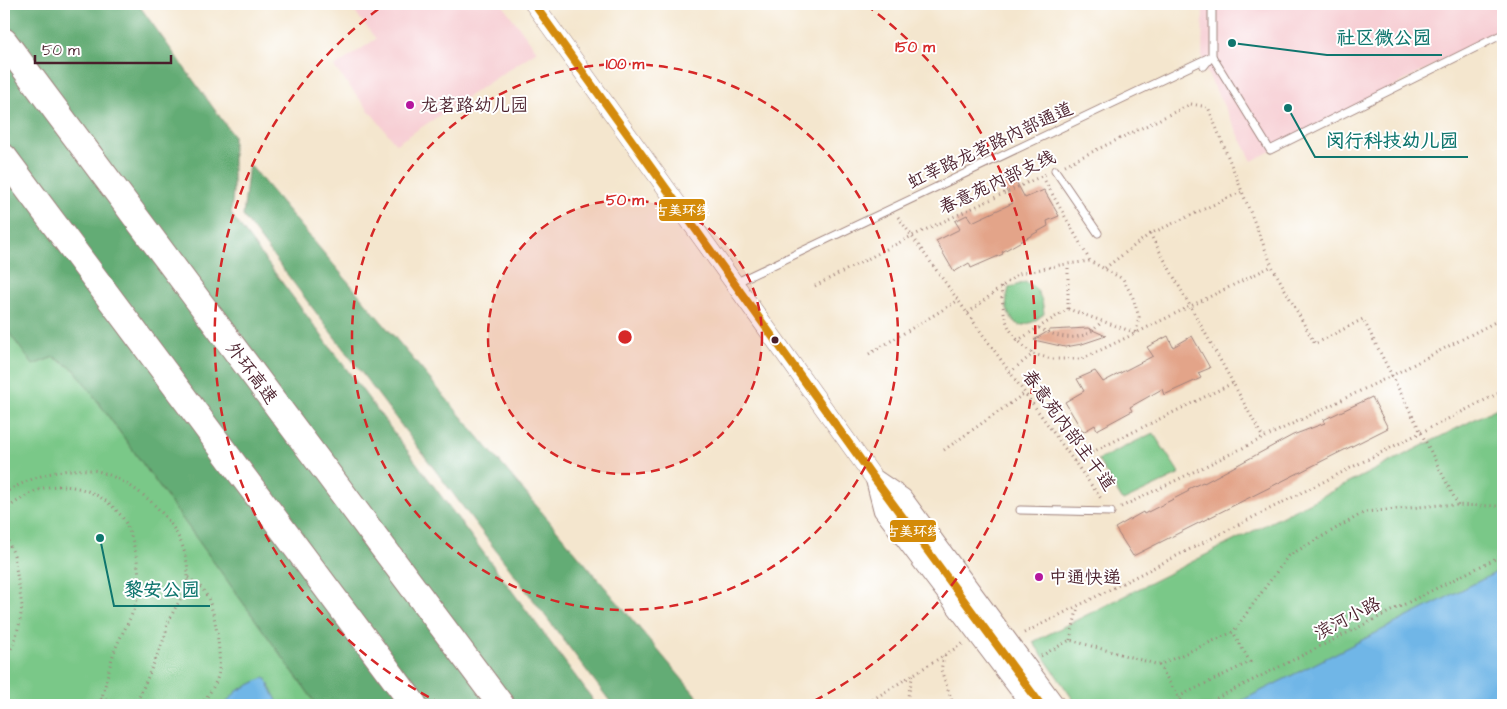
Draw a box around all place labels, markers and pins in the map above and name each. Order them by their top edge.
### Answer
callout: 社区微公园 [1327,21,1442,55]
place label: 龙茗路幼儿园 [420,93,528,118]
marker: 龙茗路幼儿园 [404,99,416,111]
callout: 闵行科技幼儿园 [1315,123,1468,157]
centre of rings [616,328,634,346]
unlabelled marker [770,335,780,345]
place label: 中通快递 [1049,565,1121,590]
marker: 中通快递 [1033,571,1045,583]
callout: 黎安公园 [114,572,210,606]

